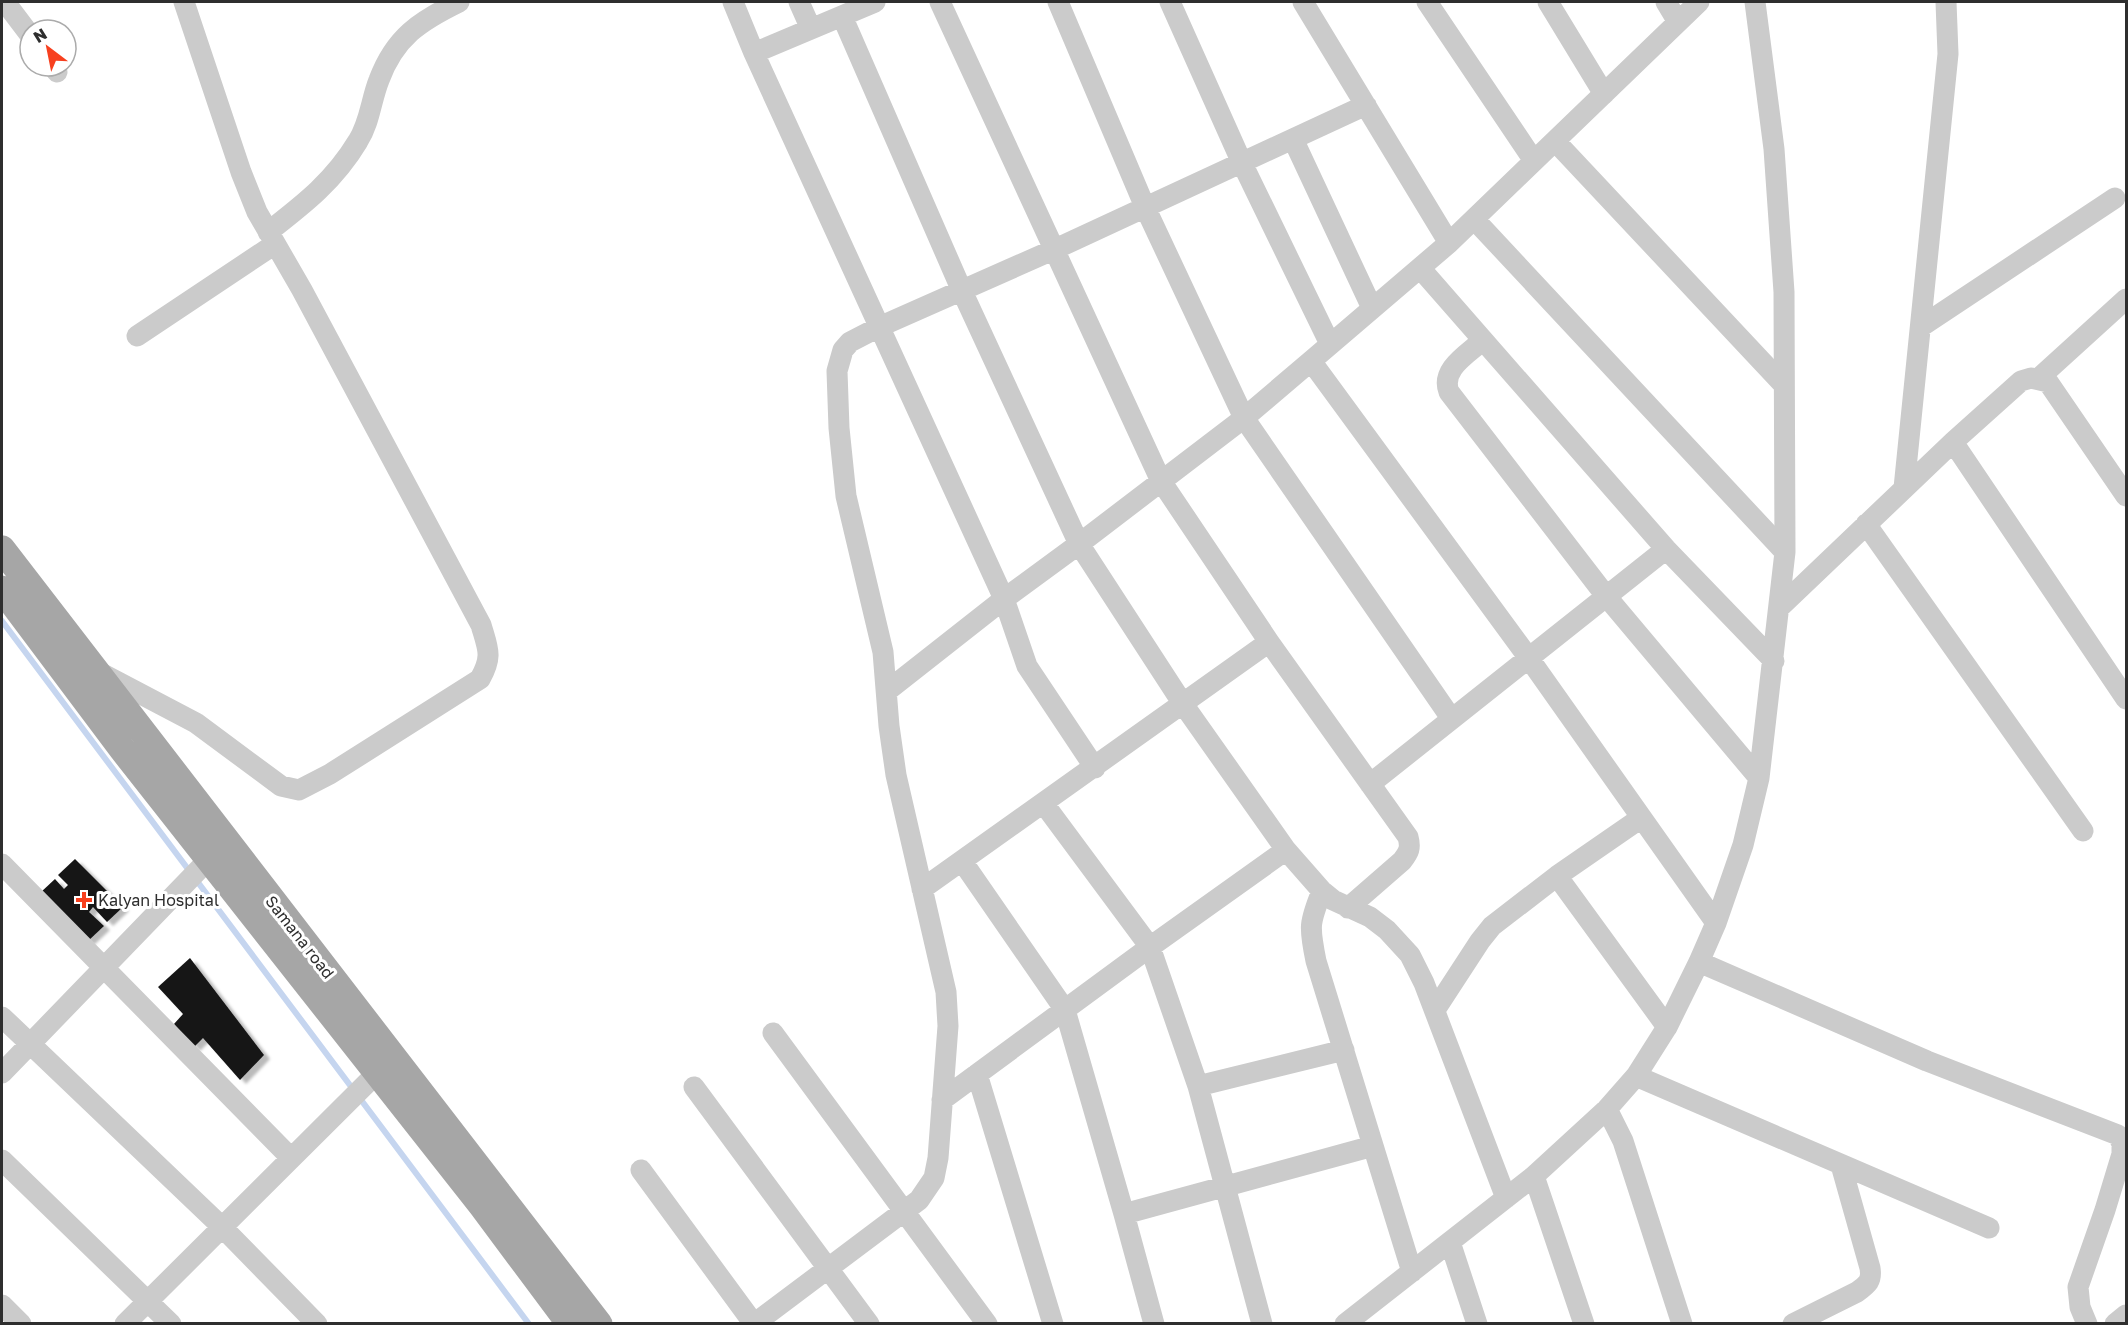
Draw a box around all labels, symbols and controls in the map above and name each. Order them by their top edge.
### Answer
north arrow [18,18,78,78]
text: N [30,24,51,47]
place label: Kalyan Hospital [98,890,219,910]
marker: Kalyan Hospital [75,891,93,909]
street label: Samana road [261,891,339,983]

